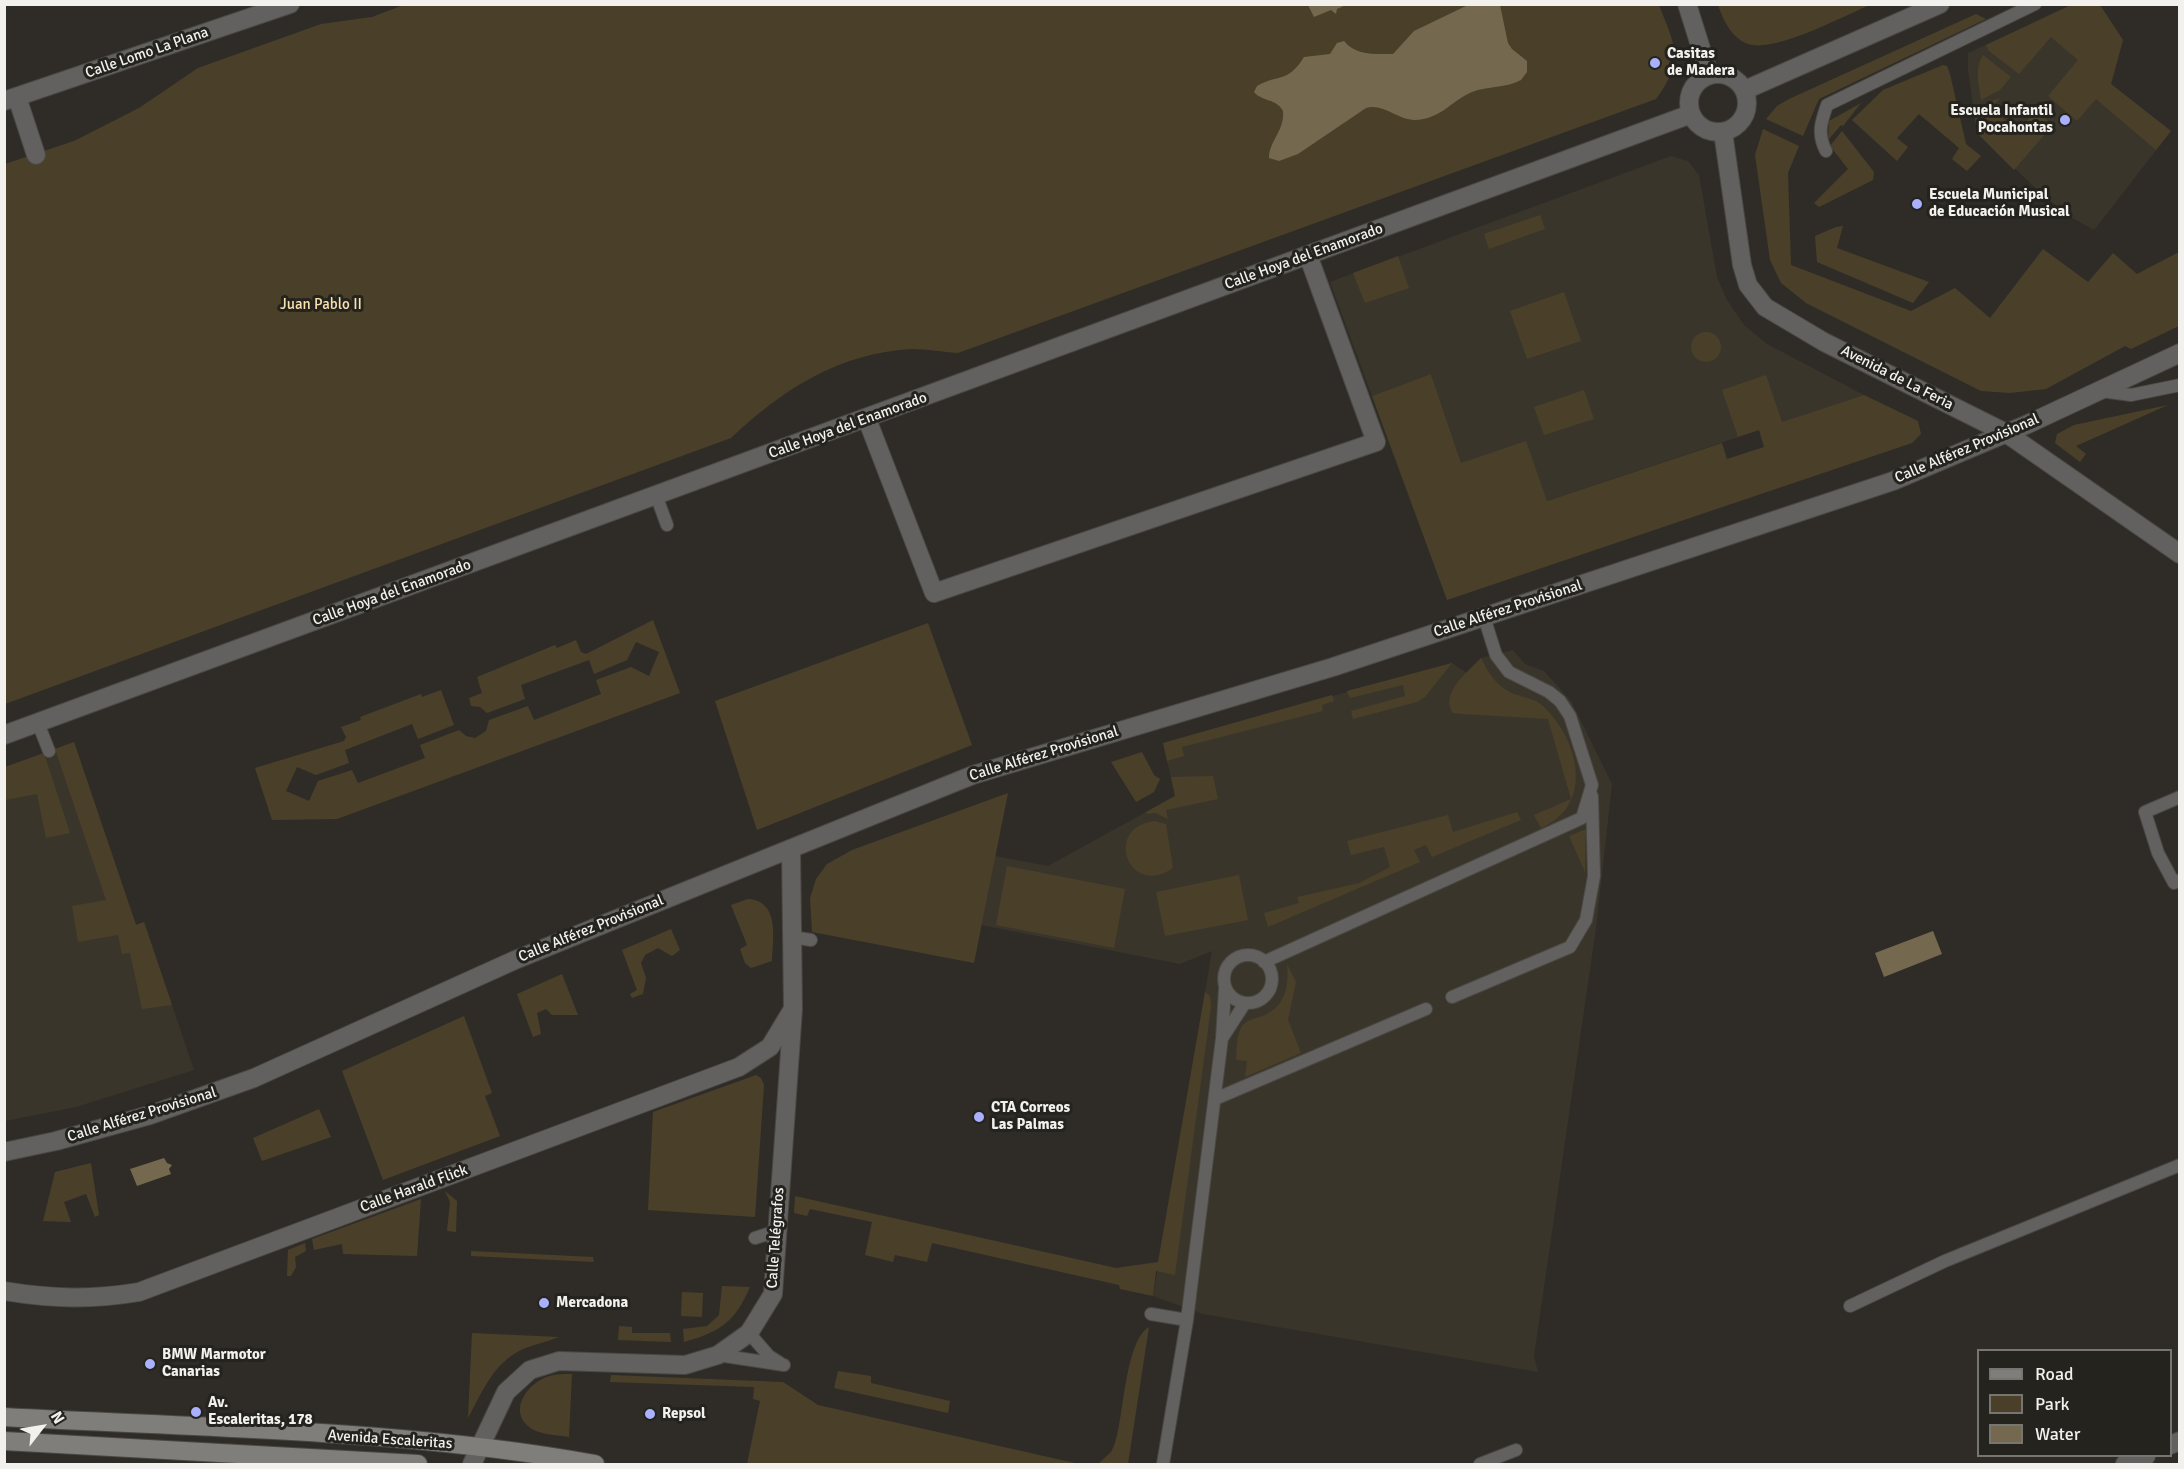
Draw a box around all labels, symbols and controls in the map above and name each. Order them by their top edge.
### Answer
street label: Calle Lomo La Plana [83,23,211,83]
place label: Casitas de Madera [1667,45,1735,80]
marker: Casitas de Madera [1648,56,1662,70]
place label: Escuela Infantil Pocahontas [1950,102,2053,137]
marker: Escuela Infantil Pocahontas [2058,113,2072,127]
place label: Escuela Municipal de Educación Musical [1929,186,2070,221]
marker: Escuela Municipal de Educación Musical [1910,197,1924,211]
street label: Calle Hoya del Enamorado [1222,220,1386,294]
park label: Juan Pablo II [280,296,362,314]
street label: Avenida de La Feria [1838,342,1956,414]
street label: Calle Hoya del Enamorado [766,389,930,463]
street label: Calle Alférez Provisional [1892,410,2042,488]
street label: Calle Hoya del Enamorado [310,556,474,630]
street label: Calle Alférez Provisional [1432,577,1584,641]
street label: Calle Alférez Provisional [967,723,1121,785]
street label: Calle Alférez Provisional [516,892,666,966]
street label: Calle Alférez Provisional [65,1084,219,1146]
place label: CTA Correos Las Palmas [991,1099,1070,1134]
marker: CTA Correos Las Palmas [972,1110,986,1124]
street label: Calle Harald Flick [358,1161,470,1217]
street label: Calle Telégrafos [763,1187,789,1289]
place label: Mercadona [556,1294,628,1312]
marker: Mercadona [537,1296,551,1310]
place label: BMW Marmotor Canarias [162,1346,266,1381]
legend [1977,1349,2172,1457]
marker: BMW Marmotor Canarias [143,1357,157,1371]
text: Road [2035,1363,2074,1385]
text: Park [2035,1393,2070,1415]
place label: Av. Escaleritas, 178 [208,1394,313,1429]
north arrow [12,1397,72,1457]
marker: Av. Escaleritas, 178 [189,1405,203,1419]
place label: Repsol [662,1405,706,1423]
marker: Repsol [643,1407,657,1421]
text: N [46,1408,69,1428]
text: Water [2035,1423,2080,1445]
street label: Avenida Escaleritas [327,1427,453,1453]

